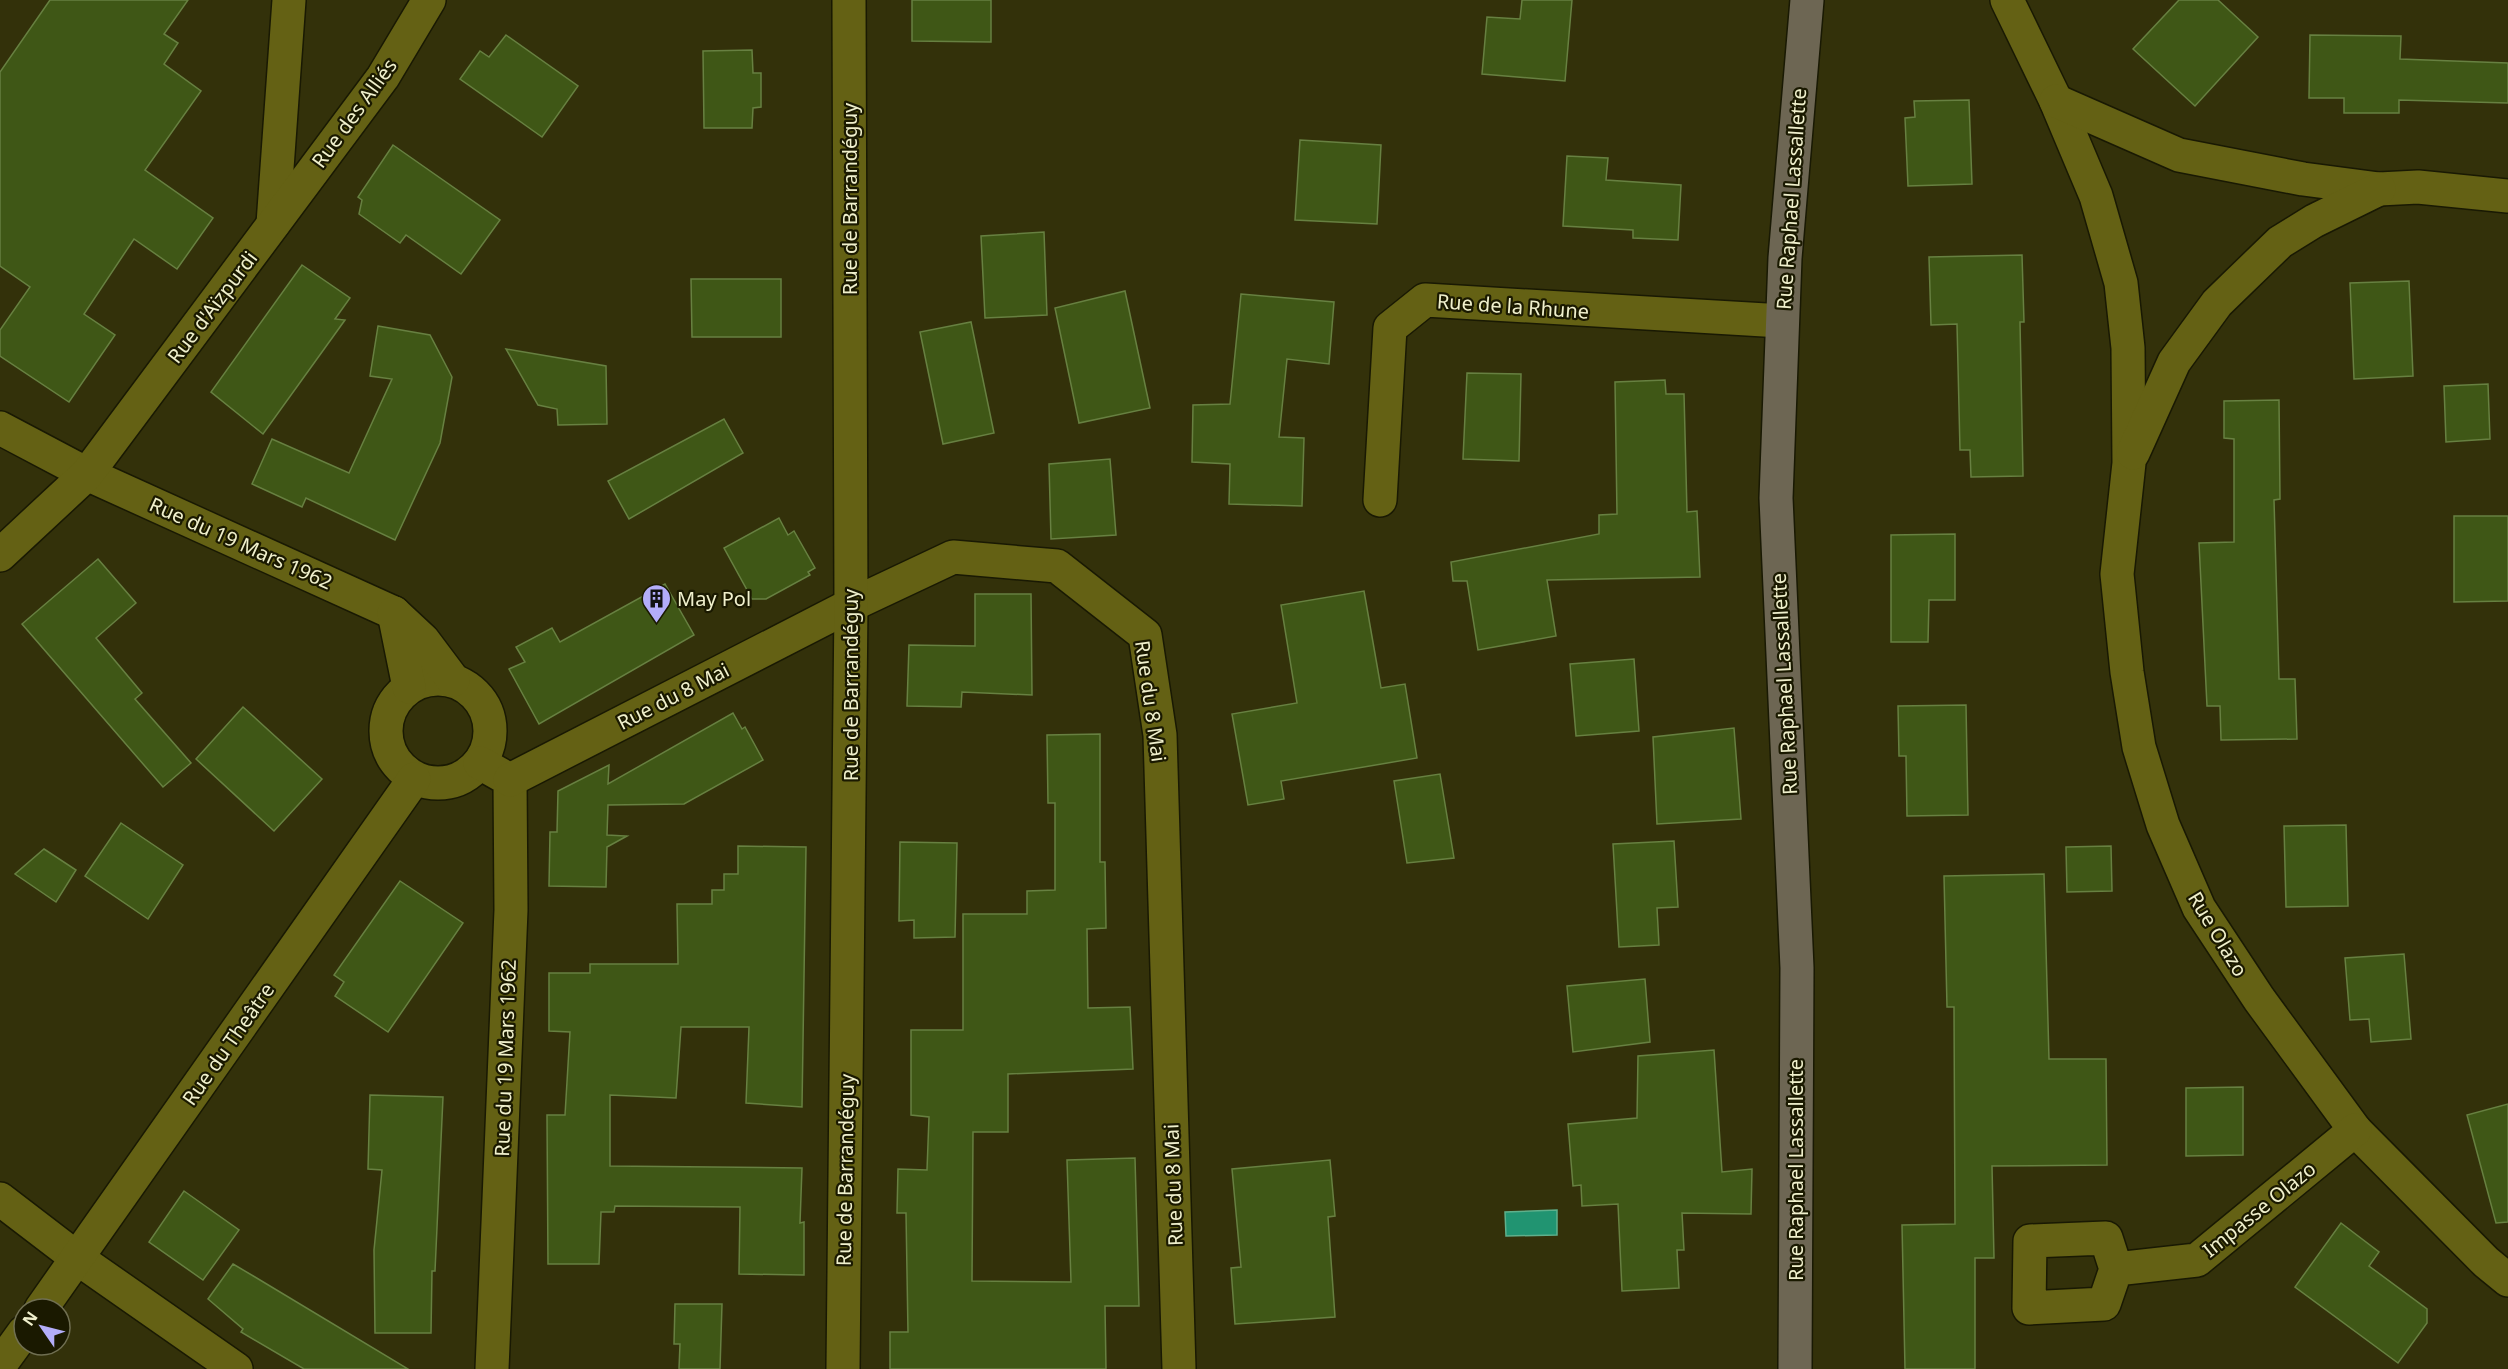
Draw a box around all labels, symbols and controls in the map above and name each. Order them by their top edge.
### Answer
street label: Rue des Alliés [305,53,403,173]
street label: Rue Raphael Lassallette [1770,87,1812,311]
street label: Rue de Barrandéguy [836,102,863,295]
street label: Rue d'Aïzpurdi [161,245,263,369]
street label: Rue de la Rhune [1436,287,1590,325]
street label: Rue du 19 Mars 1962 [145,491,337,595]
street label: Rue Raphael Lassallette [1765,573,1803,795]
building icon: May Pol [640,582,672,624]
place label: May Pol [677,585,751,612]
street label: Rue de Barrandéguy [837,588,864,781]
street label: Rue du 8 Mai [1129,639,1173,763]
street label: Rue du 8 Mai [612,656,734,736]
street label: Rue Olazo [2182,886,2254,982]
street label: Rue du 19 Mars 1962 [488,959,522,1157]
street label: Rue du Theâtre [176,977,280,1111]
street label: Rue Raphael Lassallette [1782,1059,1809,1281]
street label: Rue de Barrandéguy [830,1073,860,1266]
street label: Rue du 8 Mai [1157,1123,1189,1247]
street label: Impasse Olazo [2197,1155,2321,1263]
north arrow [12,1297,72,1357]
text: N [17,1307,42,1330]

